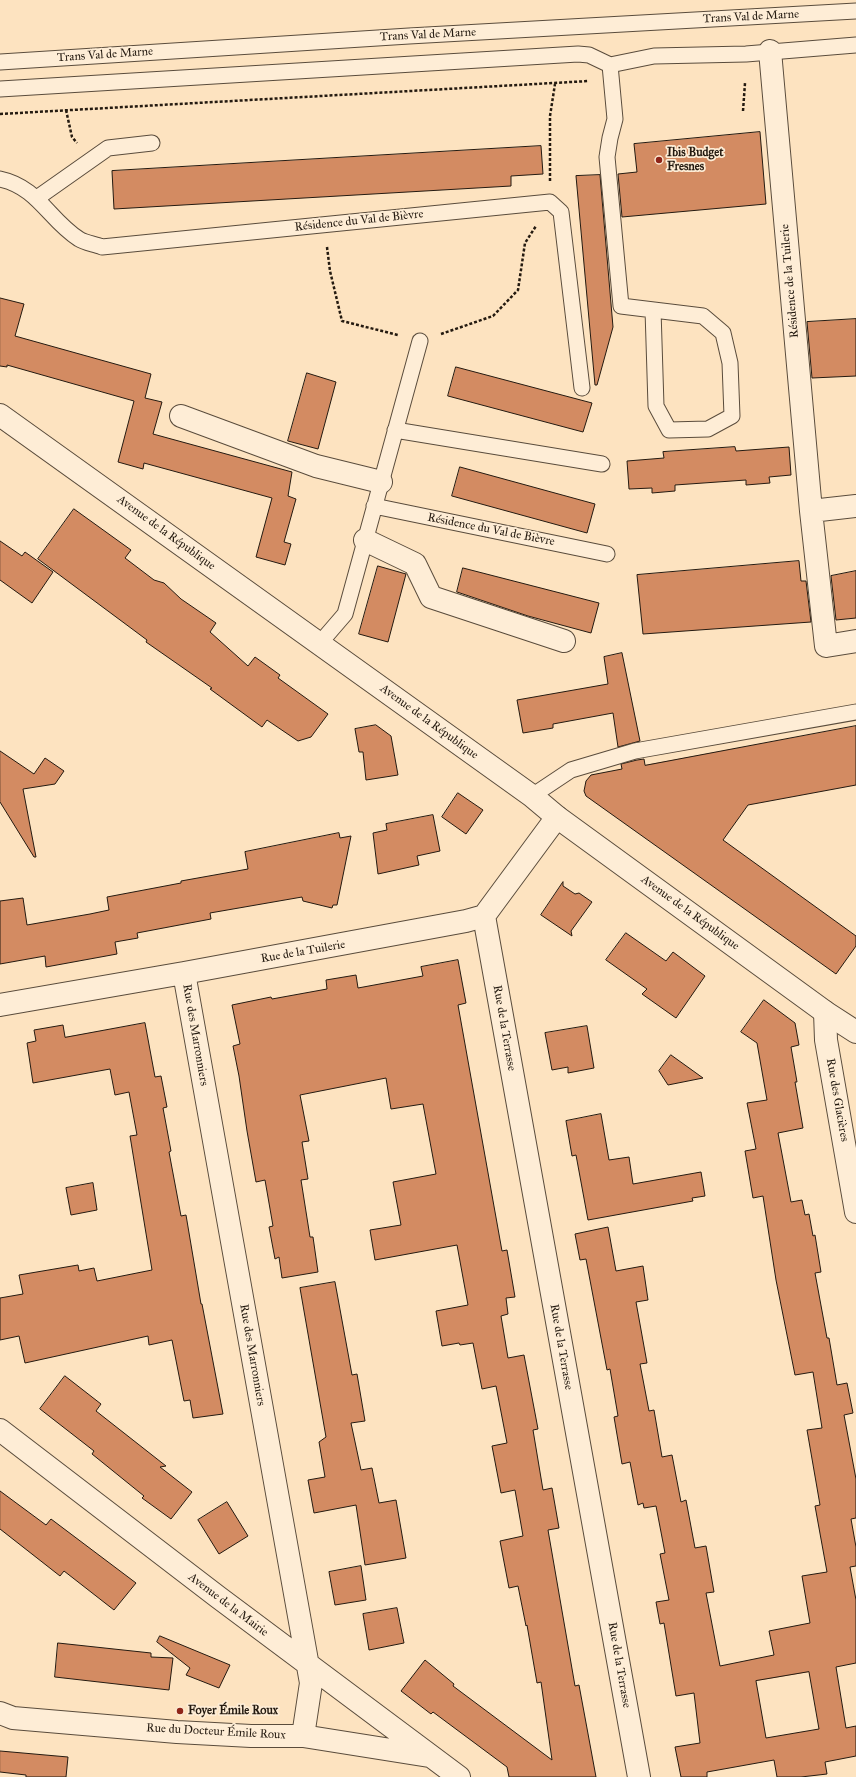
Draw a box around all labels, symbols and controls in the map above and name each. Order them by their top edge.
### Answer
street label: Trans Val de Marne [703,7,799,27]
street label: Trans Val de Marne [380,25,476,45]
street label: Trans Val de Marne [56,44,154,66]
place label: Ibis Budget Fresnes [667,146,723,174]
marker: Ibis Budget Fresnes [654,155,664,165]
street label: Résidence du Val de Bièvre [294,207,424,235]
street label: Résidence de la Tuilerie [778,223,802,339]
street label: Avenue de la République [114,492,218,574]
street label: Résidence du Val de Bièvre [426,511,556,549]
street label: Avenue de la République [377,681,481,763]
street label: Avenue de la République [638,872,742,954]
street label: Rue de la Tuilerie [260,937,346,967]
street label: Rue des Marronniers [179,983,211,1087]
street label: Rue de la Terrasse [489,984,519,1072]
street label: Rue des Glacières [823,1057,851,1143]
street label: Rue des Marronniers [236,1303,268,1407]
street label: Rue de la Terrasse [546,1303,576,1391]
street label: Avenue de la Mairie [185,1570,271,1640]
street label: Rue de la Terrasse [604,1621,634,1709]
place label: Foyer Émile Roux [188,1704,278,1718]
marker: Foyer Émile Roux [175,1706,185,1716]
street label: Rue du Docteur Émile Roux [146,1721,286,1743]

